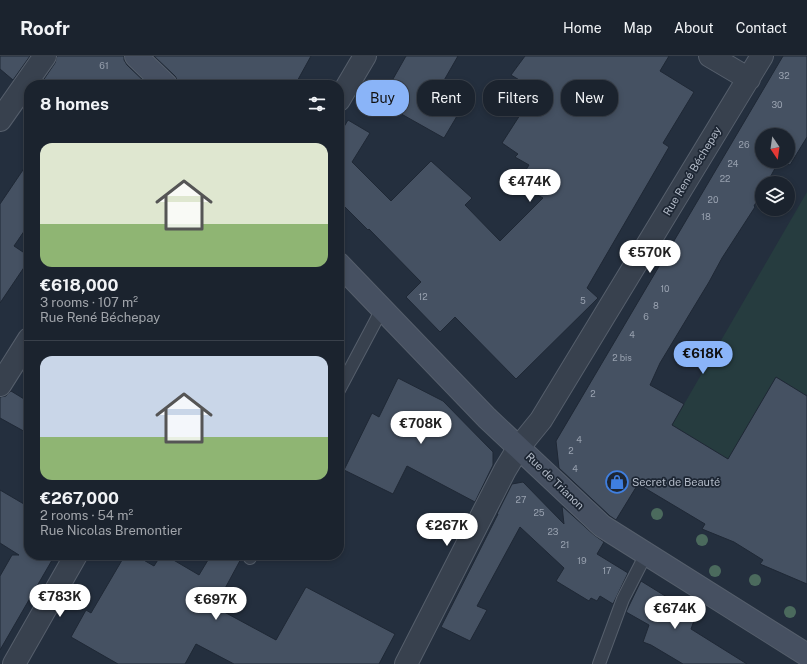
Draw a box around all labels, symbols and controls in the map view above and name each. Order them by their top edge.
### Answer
text: Roofr [20,17,70,39]
text: Home [563,20,602,36]
text: Map [624,20,652,36]
text: About [674,20,714,36]
text: Contact [736,20,787,36]
house number: 61 [99,60,109,71]
house number: 32 [778,70,790,81]
chip: Buy [356,80,409,116]
chip: Rent [417,80,475,116]
chip: Filters [483,80,553,116]
chip: New [561,80,618,116]
icon: filters [306,93,328,115]
text: 8 homes [40,94,109,114]
house number: 30 [771,99,783,110]
street label: Rue René Béchepay [661,124,723,218]
north arrow [755,128,795,168]
map controls [755,128,795,216]
house number: 26 [739,139,750,150]
house number: 24 [727,158,739,169]
icon: home [148,169,220,241]
pin: €474K [502,169,558,203]
house number: 22 [720,173,730,184]
text: €474K [509,174,551,189]
button: layers [755,176,795,216]
house number: 20 [708,194,719,205]
house number: 18 [701,211,711,222]
pin: €570K [622,240,678,274]
text: €570K [629,245,671,260]
text: €618,000 [40,275,118,295]
house number: 10 [660,283,670,294]
house number: 12 [418,291,428,302]
text: 3 rooms · 107 m² [40,295,138,310]
house number: 5 [580,295,586,306]
house number: 8 [653,300,659,311]
text: Rue René Béchepay [40,310,160,325]
house number: 6 [643,311,649,322]
house number: 4 [629,329,635,340]
pin: €618K [675,341,731,375]
text: €618K [683,346,723,361]
house number: 2 bis [612,352,632,363]
icon: home [148,382,220,454]
house number: 2 [590,388,596,399]
pin: €708K [393,411,449,445]
text: €708K [400,416,442,431]
house number: 4 [576,434,582,445]
house number: 2 [568,445,574,456]
street label: Rue de Trianon [523,450,587,512]
house number: 4 [572,463,578,474]
shop icon: Secret de Beauté [604,469,630,495]
place label: Secret de Beauté [632,476,720,488]
text: €267,000 [40,488,119,508]
house number: 27 [516,494,526,505]
house number: 25 [533,507,545,518]
text: 2 rooms · 54 m² [40,508,133,523]
pin: €267K [419,513,475,547]
text: €267K [426,518,468,533]
text: Rue Nicolas Bremontier [40,523,182,538]
house number: 23 [547,526,559,537]
house number: 21 [560,539,570,550]
house number: 19 [577,555,587,566]
house number: 17 [602,565,612,576]
pin: €783K [32,584,88,618]
pin: €697K [188,587,244,621]
text: €783K [38,589,82,604]
text: €697K [195,592,237,607]
pin: €674K [647,596,703,630]
text: €674K [654,601,696,616]

